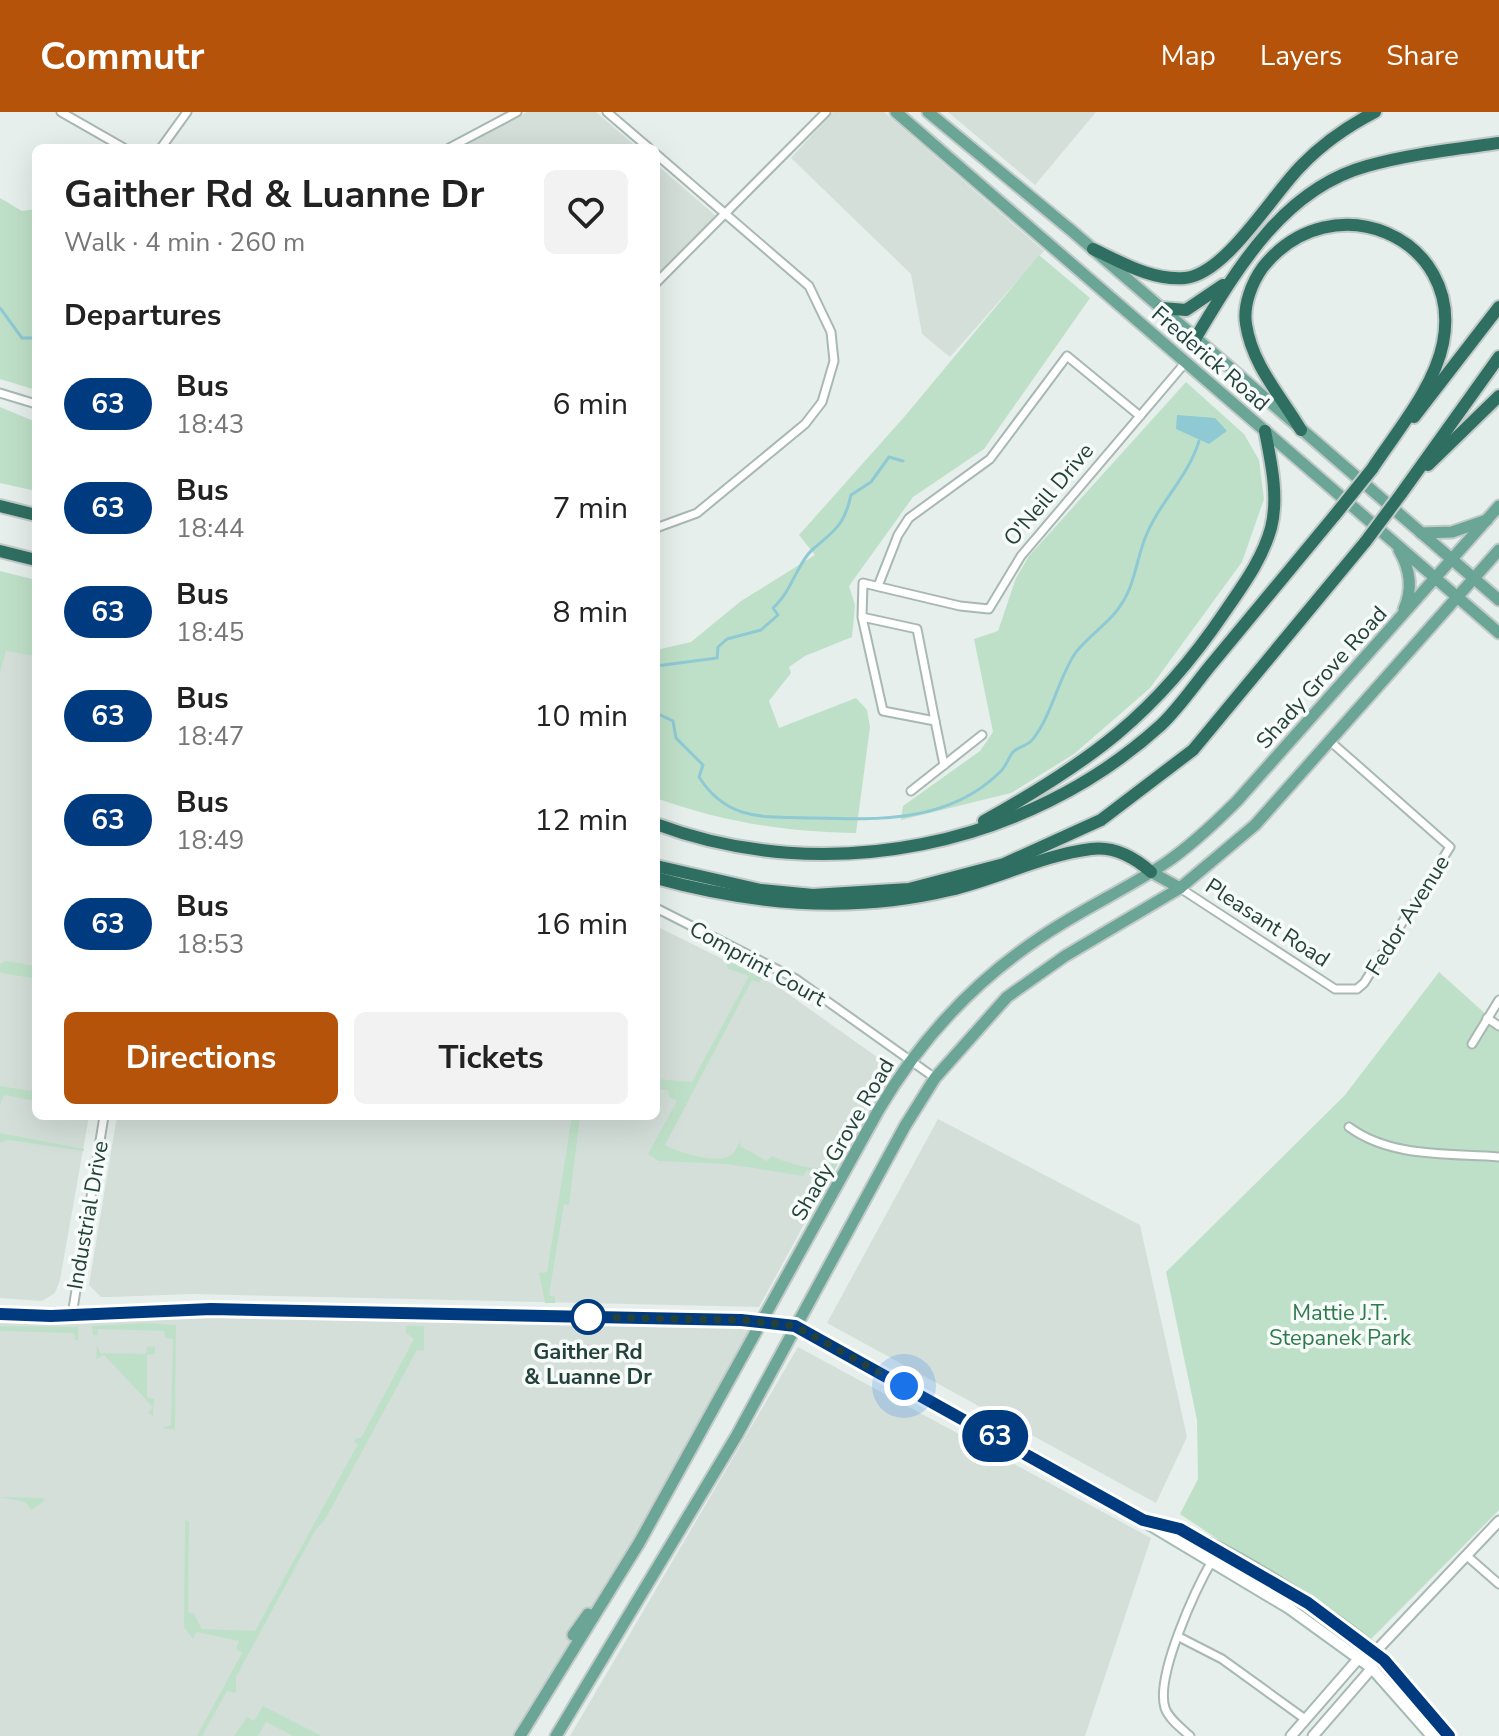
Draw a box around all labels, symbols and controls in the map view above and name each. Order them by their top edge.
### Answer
text: Commutr [40,31,205,82]
text: Map [1161,37,1216,75]
text: Layers [1260,37,1342,75]
text: Share [1386,37,1459,75]
text: Gaither Rd & Luanne Dr [64,169,484,220]
button: heart [544,170,628,254]
text: Walk · 4 min · 260 m [64,225,305,260]
text: Departures [64,295,221,336]
street label: Frederick Road [1145,299,1276,418]
text: Bus [176,366,229,407]
text: 6 min [553,384,628,425]
text: 63 [91,385,125,423]
text: 18:43 [176,407,244,442]
street label: O'Neill Drive [997,437,1101,552]
text: Bus [176,470,229,511]
text: 7 min [553,488,628,529]
text: 63 [91,489,125,527]
text: 18:44 [176,511,244,546]
text: Bus [176,574,229,615]
text: 8 min [553,592,628,633]
text: 63 [91,593,125,631]
street label: Shady Grove Road [1249,600,1394,756]
text: 18:45 [176,615,244,650]
text: Bus [176,678,229,719]
text: 10 min [535,696,628,737]
text: 63 [91,697,125,735]
text: 18:47 [176,719,244,754]
text: Bus [176,782,229,823]
text: 12 min [535,800,628,841]
text: 63 [91,801,125,839]
text: 18:49 [176,823,244,858]
street label: Fedor Avenue [1359,850,1457,981]
street label: Pleasant Road [1199,871,1336,974]
text: Bus [176,886,229,927]
text: 16 min [535,904,628,945]
text: 63 [91,905,125,943]
street label: Comprint Court [684,914,831,1014]
text: 18:53 [176,927,244,962]
button: Directions [64,1012,338,1104]
button: Tickets [354,1012,628,1104]
street label: Shady Grove Road [784,1053,902,1226]
street label: Industrial Drive [60,1138,116,1292]
park label: Mattie J.T. Stepanek Park [1269,1298,1412,1353]
marker: Gaither Rd & Luanne Dr [571,1300,605,1334]
place label: Gaither Rd & Luanne Dr [524,1337,652,1392]
your location [884,1366,924,1406]
line badge: 63 [959,1410,1031,1462]
text: 63 [978,1417,1012,1455]

